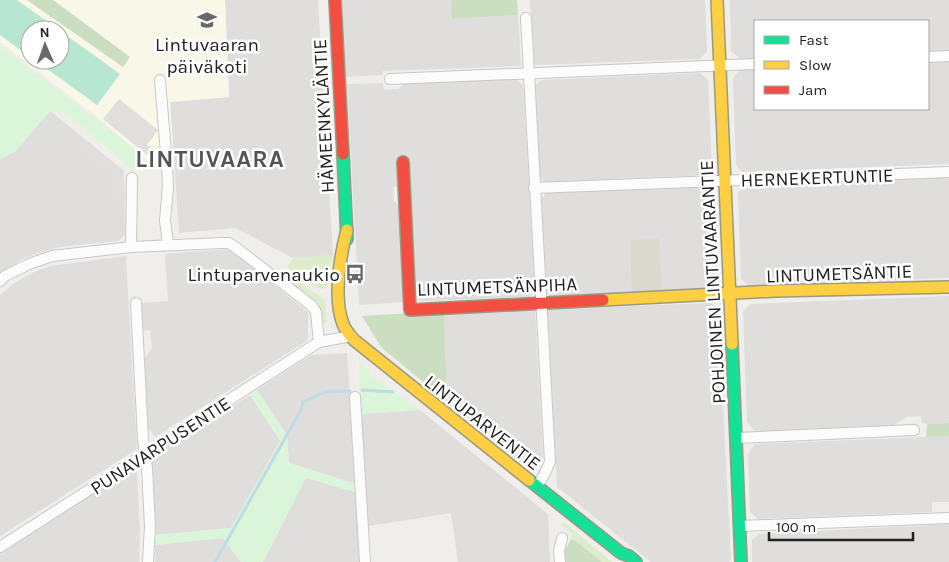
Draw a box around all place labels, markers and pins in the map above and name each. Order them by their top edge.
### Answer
school or university icon: Lintuvaaran päiväkoti [196,9,218,31]
place label: Lintuvaaran päiväkoti [155,34,259,78]
bus stop icon: Lintuparvenaukio [344,263,366,285]
place label: Lintuparvenaukio [187,264,340,286]

